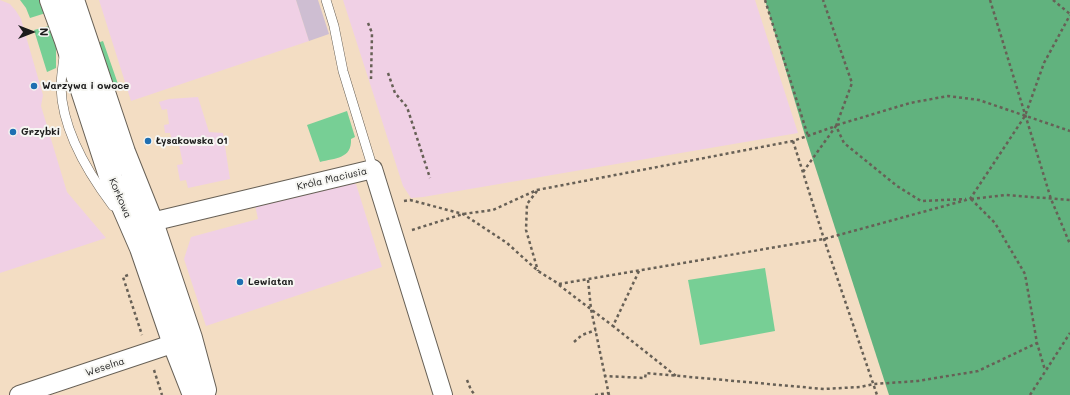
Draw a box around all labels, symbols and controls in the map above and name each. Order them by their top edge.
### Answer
north arrow [12,12,52,52]
text: N [37,28,52,36]
place label: Warzywa i owoce [42,80,129,92]
marker: Warzywa i owoce [29,81,39,91]
place label: Grzybki [21,126,60,138]
marker: Grzybki [8,127,18,137]
place label: Łysakowska 01 [156,135,228,147]
marker: Łysakowska 01 [143,136,153,146]
street label: Króla Maciusia [296,165,368,193]
street label: Korkowa [106,176,134,220]
place label: Lewiatan [248,276,293,288]
marker: Lewiatan [235,277,245,287]
street label: Weselna [84,355,126,379]

